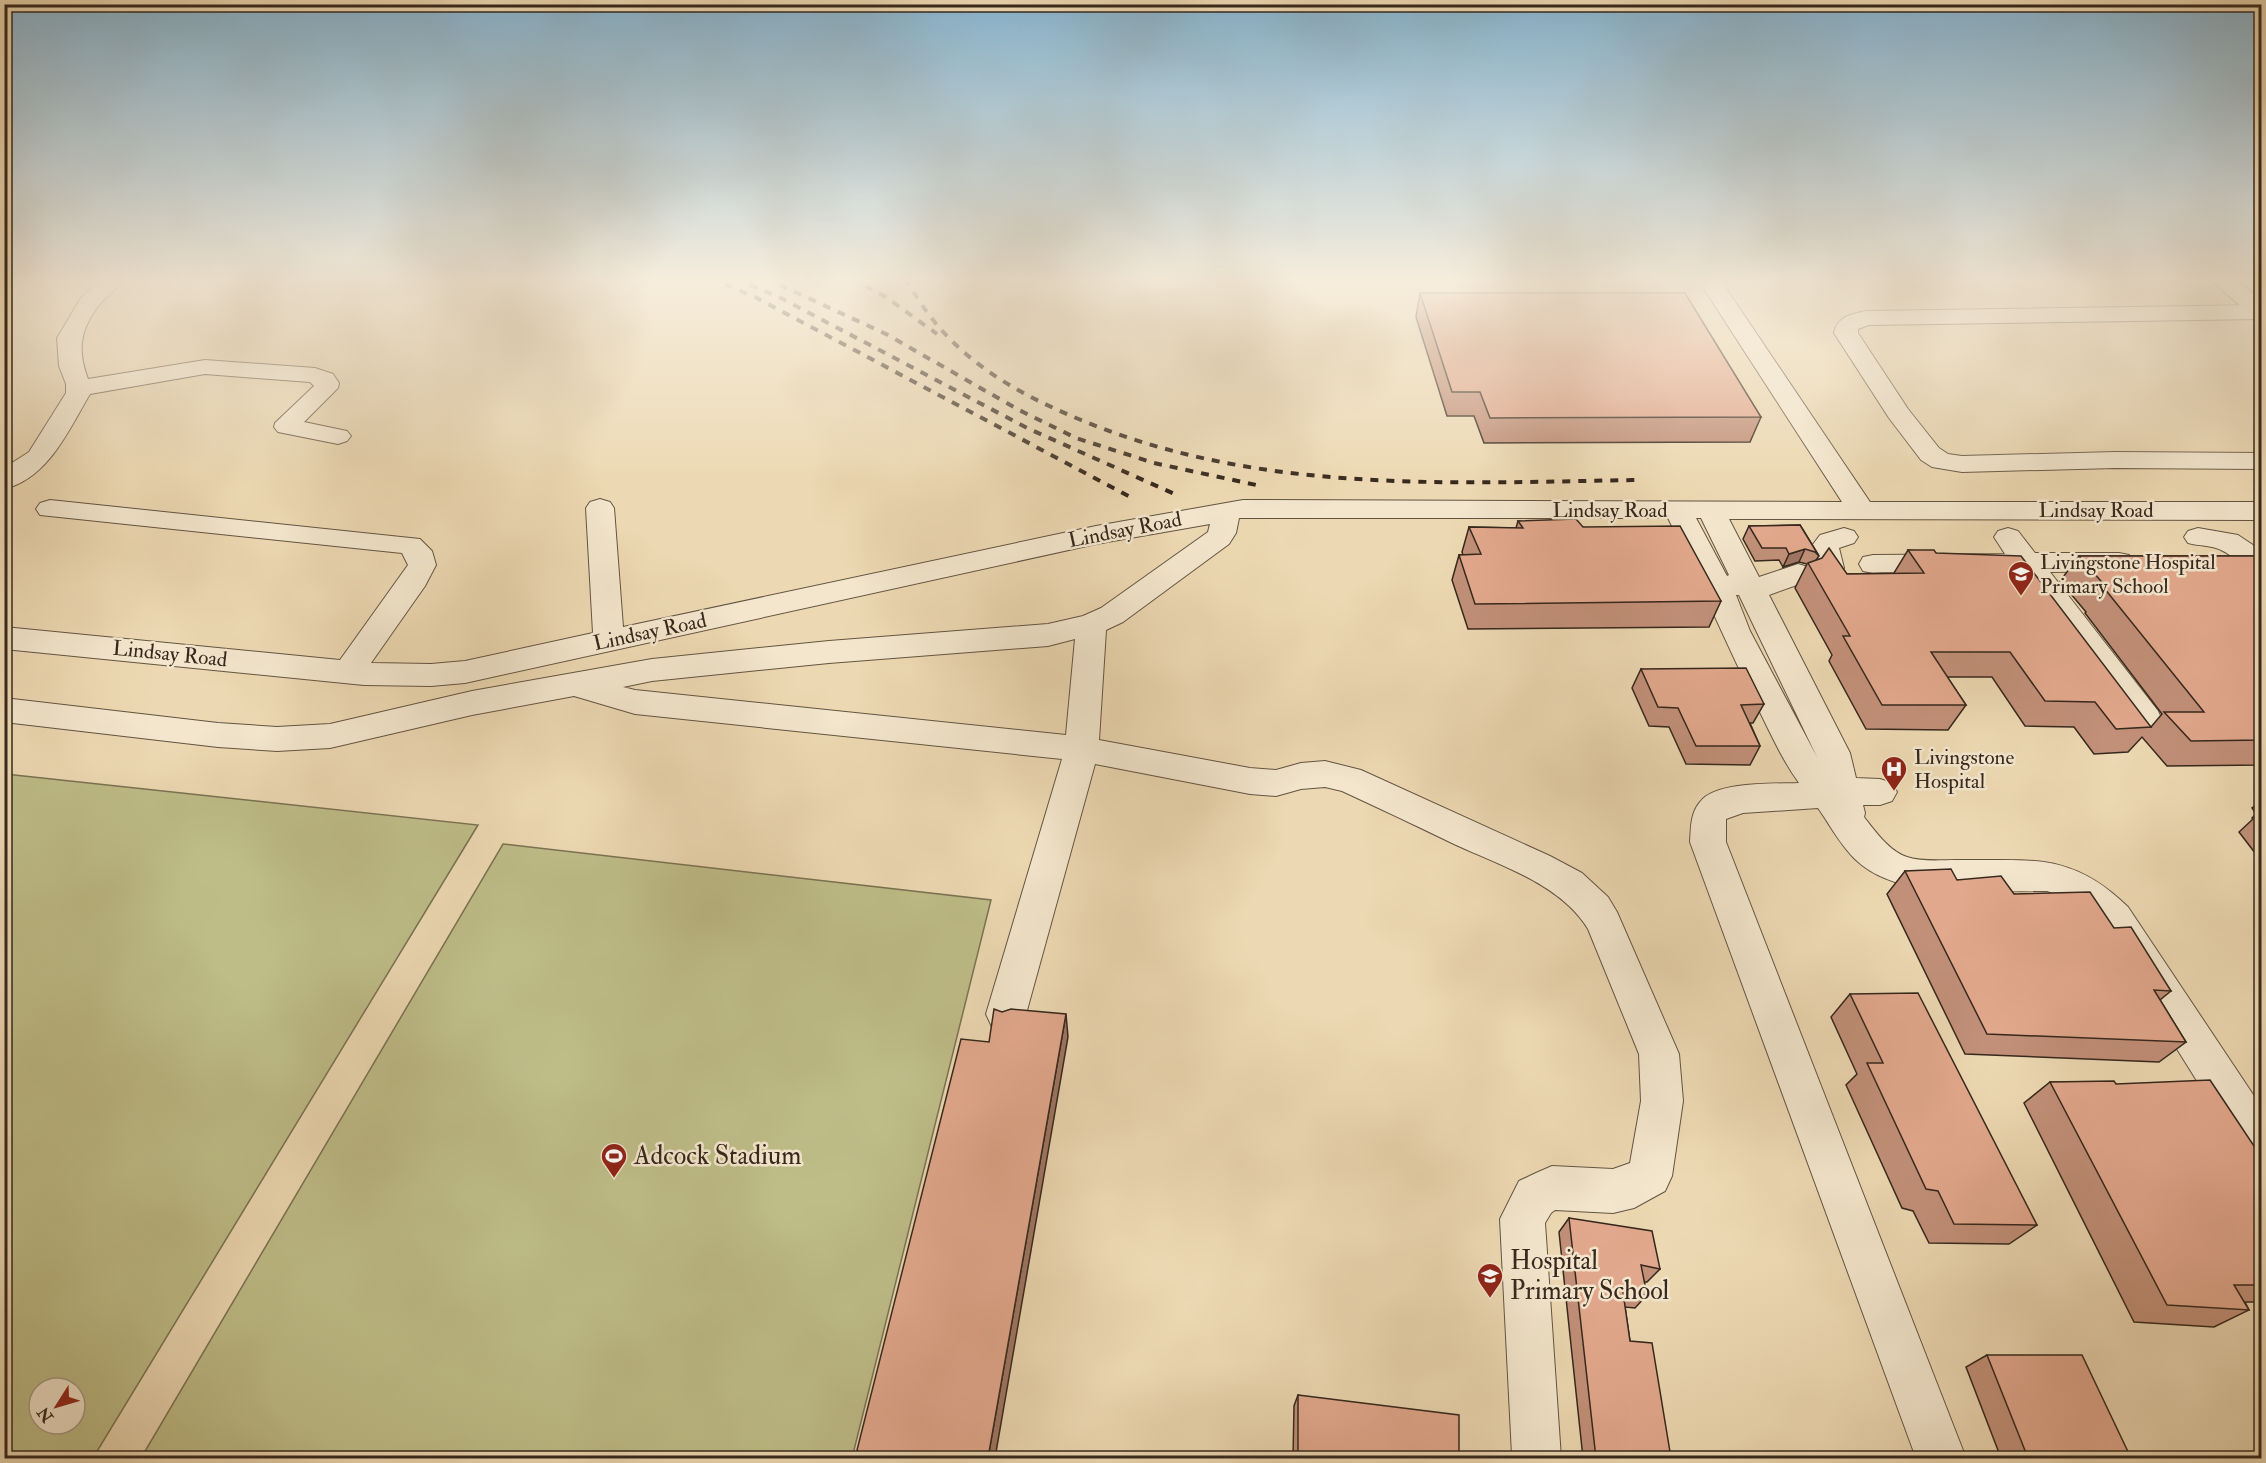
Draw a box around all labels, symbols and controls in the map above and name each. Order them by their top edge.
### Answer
street label: Lindsay Road [1552,497,1668,524]
street label: Lindsay Road [2038,497,2154,524]
street label: Lindsay Road [1066,506,1185,554]
place label: Livingstone Hospital Primary School [2040,549,2216,600]
school or university icon: Livingstone Hospital Primary School [2006,559,2036,597]
street label: Lindsay Road [591,607,710,657]
street label: Lindsay Road [111,635,229,674]
place label: Livingstone Hospital [1914,744,2014,795]
hospital icon: Livingstone Hospital [1879,754,1909,792]
place label: Adcock Stadium [633,1140,801,1172]
sports icon: Adcock Stadium [599,1141,629,1179]
place label: Hospital Primary School [1510,1245,1670,1307]
school or university icon: Hospital Primary School [1475,1261,1505,1299]
north arrow [27,1376,87,1436]
text: N [33,1402,59,1427]

